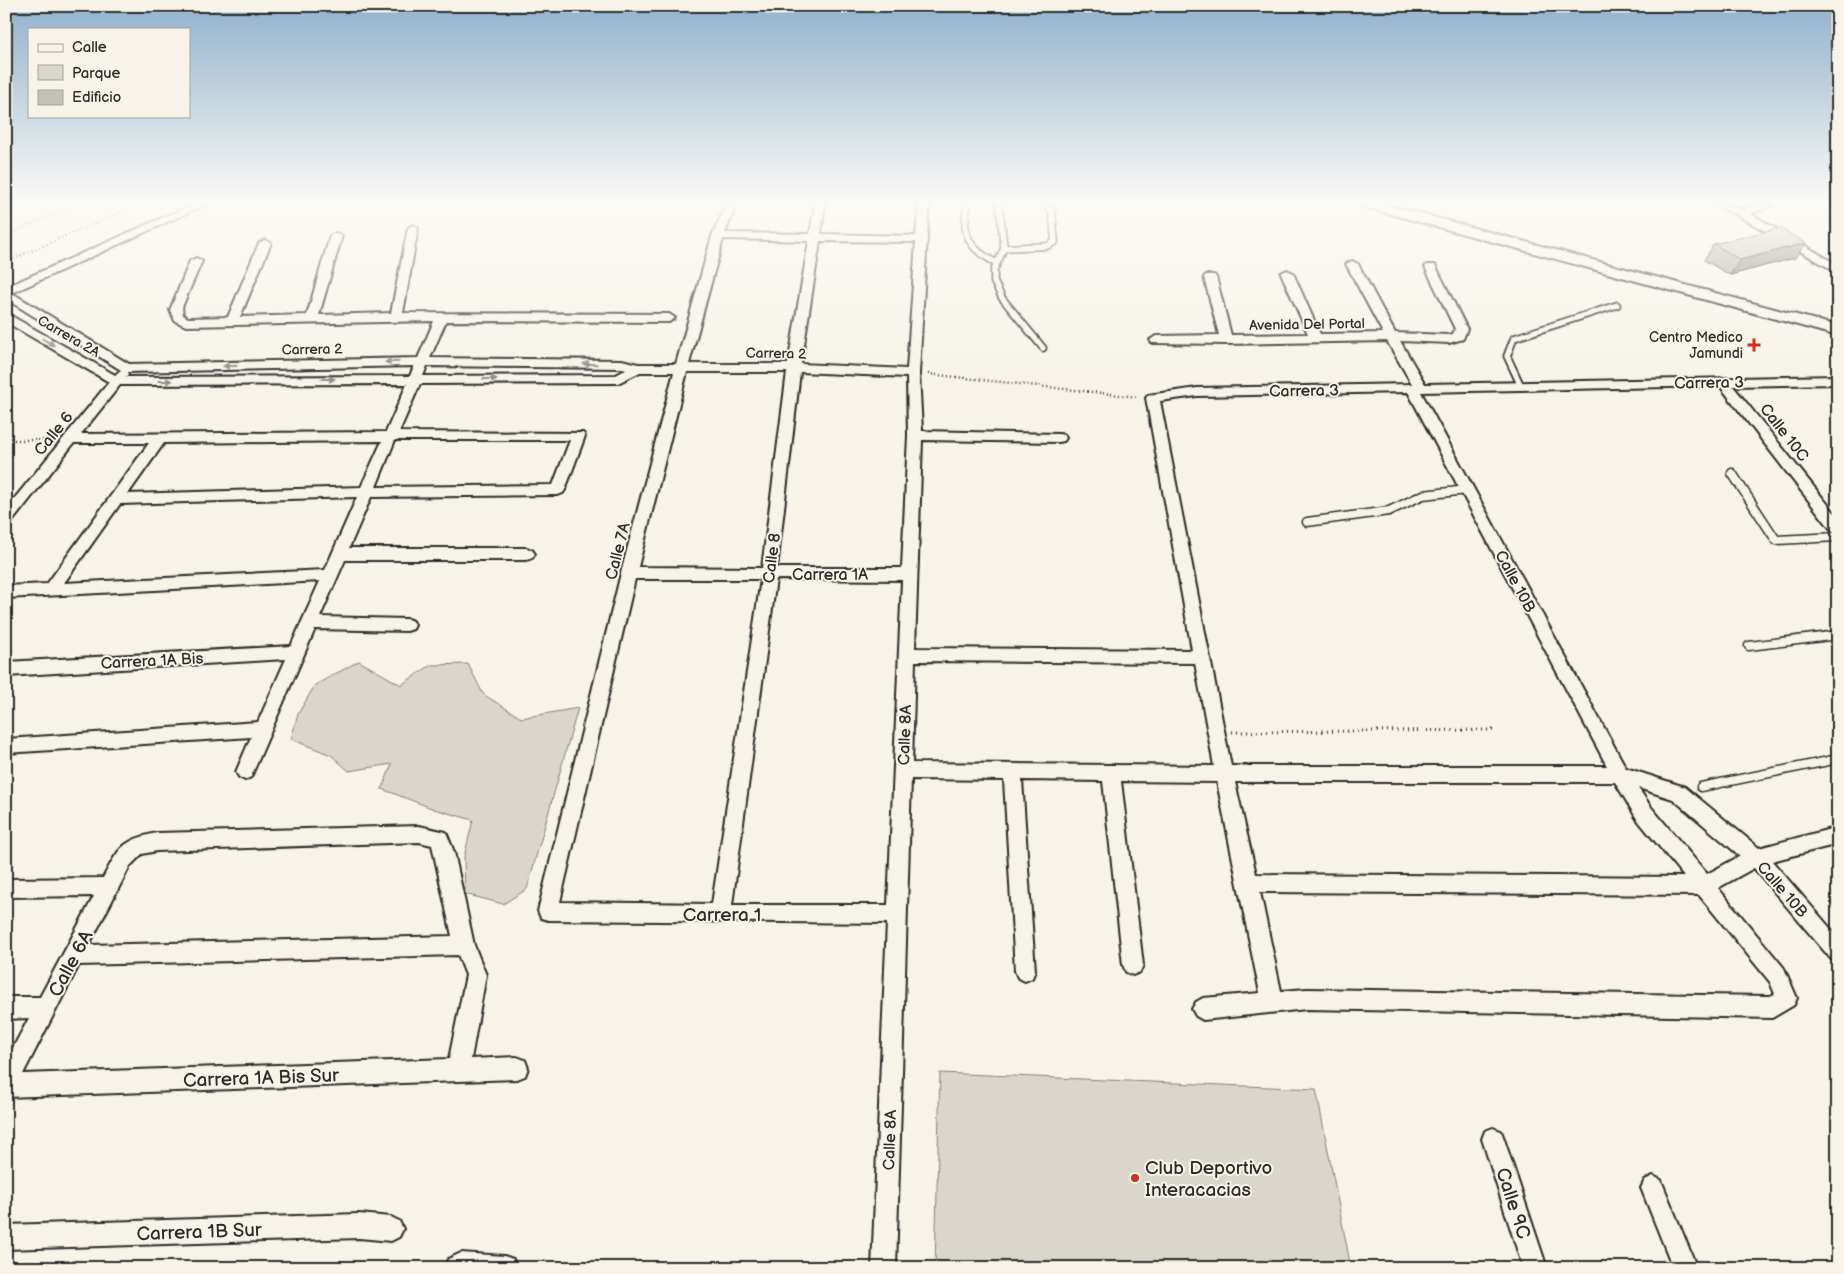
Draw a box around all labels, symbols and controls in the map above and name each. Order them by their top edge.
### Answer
legend [28,28,190,118]
text: Calle [72,38,107,57]
text: Parque [72,64,121,83]
text: Edificio [72,88,121,107]
street label: Carrera 2A [34,312,103,361]
street label: Avenida Del Portal [1249,315,1365,334]
place label: Centro Medico Jamundi [1649,329,1743,362]
one-way arrow [42,337,55,346]
marker: Centro Medico Jamundi [1747,338,1761,352]
street label: Carrera 2 [281,340,343,359]
street label: Carrera 2 [745,344,807,363]
one-way arrow [384,358,400,366]
one-way arrow [582,360,598,368]
one-way arrow [222,362,238,370]
street label: Carrera 3 [1674,373,1744,394]
one-way arrow [320,375,336,383]
one-way arrow [482,375,498,383]
one-way arrow [157,377,173,385]
street label: Carrera 3 [1269,381,1339,402]
street label: Calle 10C [1755,400,1812,466]
street label: Calle 6 [31,408,78,460]
street label: Calle 7A [602,520,635,582]
street label: Calle 8 [760,532,785,584]
street label: Calle 10B [1490,547,1539,616]
street label: Carrera 1A [792,566,868,585]
street label: Carrera 1A Bis [100,649,204,674]
street label: Calle 8A [895,704,916,766]
street label: Calle 10B [1752,858,1811,922]
street label: Carrera 1 [683,904,761,927]
street label: Calle 6A [44,926,99,1001]
street label: Carrera 1A Bis Sur [183,1064,340,1093]
street label: Calle 8A [880,1109,901,1171]
place label: Club Deportivo Interacacias [1145,1157,1272,1202]
street label: Calle 9C [1490,1165,1535,1242]
marker: Club Deportivo Interacacias [1129,1172,1141,1184]
street label: Carrera 1B Sur [136,1219,263,1246]

